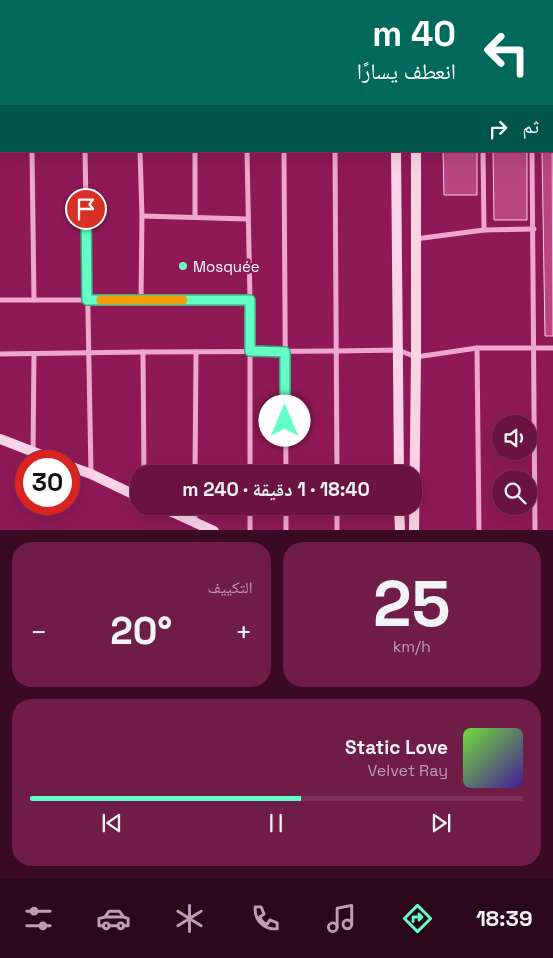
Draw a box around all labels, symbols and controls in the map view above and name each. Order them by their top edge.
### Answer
text: 40 m [372,12,456,56]
icon: left [474,20,539,85]
text: انعطف يسارًا [357,57,456,85]
text: ثم [522,114,539,139]
icon: right [484,115,512,143]
pin [65,188,107,230]
icon: arrive [72,195,100,223]
place label: Mosquée [193,257,260,276]
marker: Mosquée [177,260,189,272]
position arrow [258,394,310,446]
map controls [492,415,537,515]
button: sound [492,415,537,460]
speed limit sign: 30 [15,450,80,515]
button: search [492,470,537,515]
text: 18:40 · 1 دقيقة · 240 m [182,477,370,502]
text: 25 [373,562,451,645]
text: التكييف [208,577,253,598]
text: 20° [110,607,172,655]
text: − [30,614,47,650]
text: + [235,614,252,650]
text: km/h [393,636,431,657]
text: Static Love [345,735,448,760]
text: Velvet Ray [367,760,448,781]
icon: previous [98,809,126,837]
icon: pause [262,809,290,837]
icon: next [427,809,455,837]
icon: filters [21,901,56,936]
icon: car [96,901,131,936]
icon: climate [172,901,207,936]
icon: phone [248,901,283,936]
icon: music [324,901,359,936]
icon: directions [400,901,435,936]
text: 18:39 [476,904,533,932]

